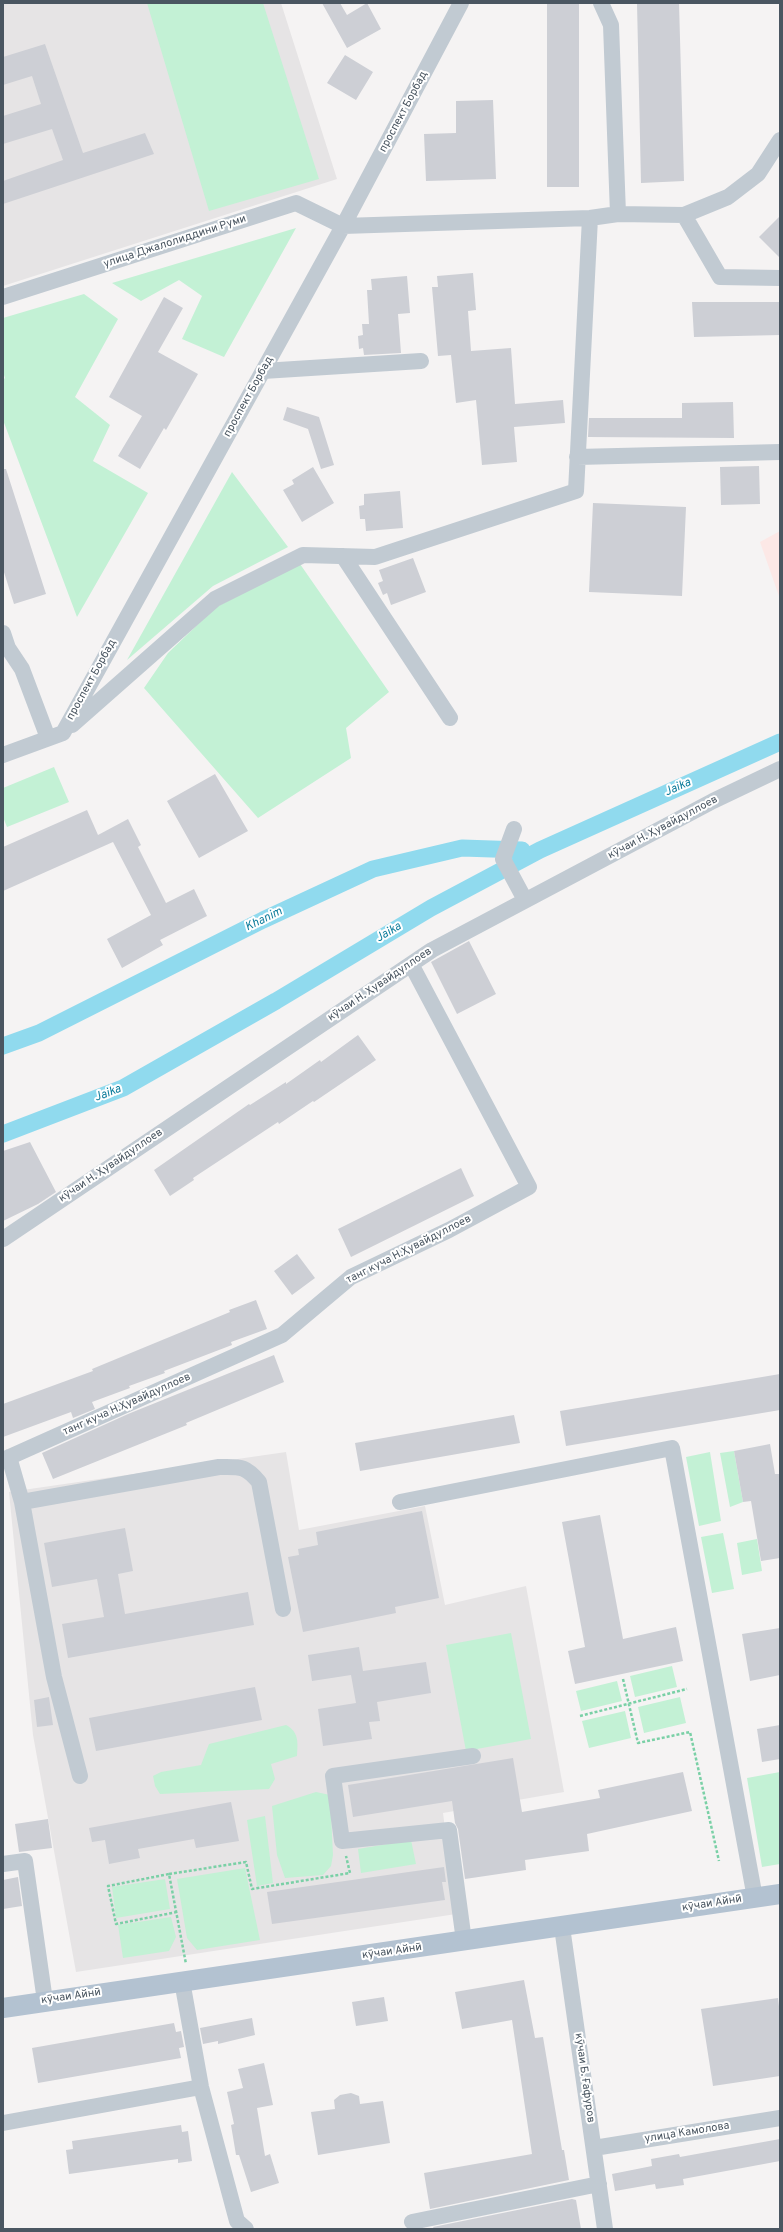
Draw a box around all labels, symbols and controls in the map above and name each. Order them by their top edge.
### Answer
street label: проспект Борбад [377,69,431,155]
street label: улица Джалолиддини Руми [102,213,248,271]
street label: проспект Борбад [221,354,277,440]
street label: проспект Борбад [64,637,120,723]
water label: Jaika [663,776,693,800]
street label: кӯчаи Н. Ҳувайдуллоев [606,793,720,863]
water label: Khanim [243,905,285,935]
water label: Jaika [374,920,404,946]
street label: кӯчаи Н. Ҳувайдуллоев [326,945,434,1025]
water label: Jaika [93,1082,123,1106]
street label: кӯчаи Н. Ҳувайдуллоев [57,1126,165,1206]
street label: танг куча Н.Ҳувайдуллоев [344,1213,474,1287]
street label: танг куча Н.Ҳувайдуллоев [61,1371,193,1439]
street label: кӯчаи Айнӣ [681,1893,743,1915]
street label: кӯчаи Айнӣ [361,1941,423,1963]
street label: кӯчаи Айнӣ [40,1986,102,2008]
street label: кӯчаи Б. Ғафуров [571,2032,597,2124]
street label: улица Камолова [644,2120,730,2146]

